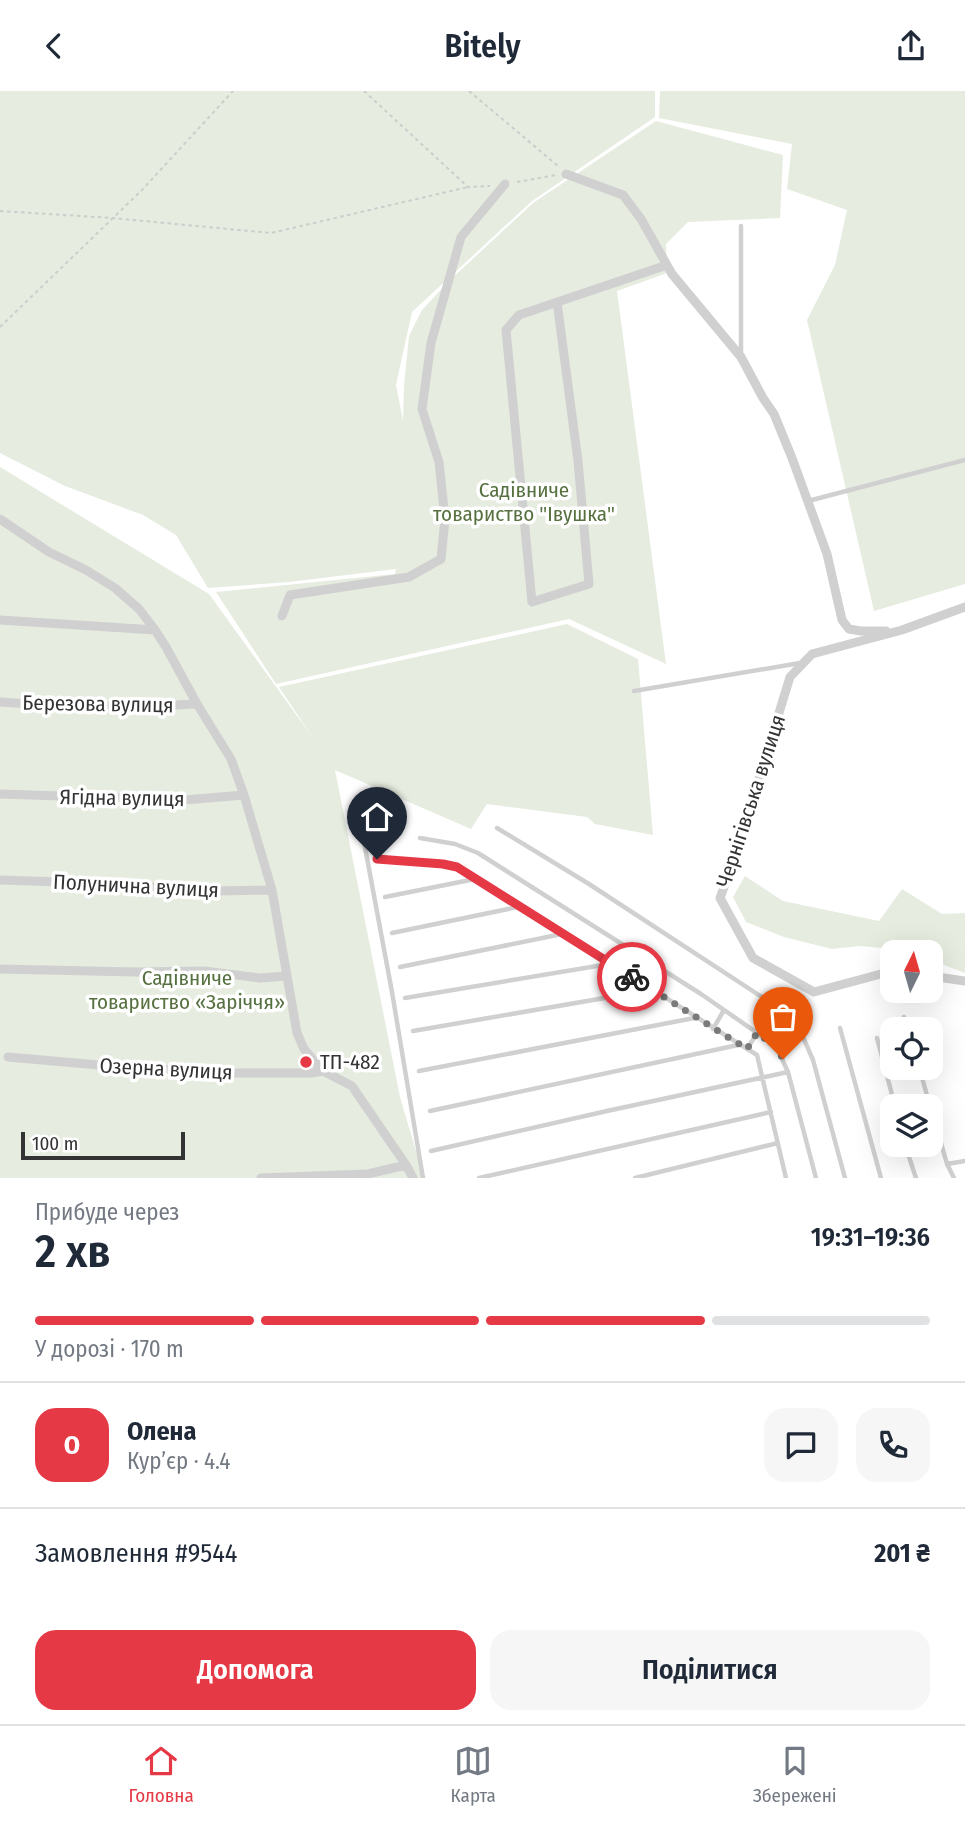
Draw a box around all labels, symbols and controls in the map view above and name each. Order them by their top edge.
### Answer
icon: back [35,27,73,65]
text: Bitely [444,27,521,65]
icon: share [892,27,930,65]
park label: Садівниче товариство "Івушка" [433,477,615,527]
street label: Березова вулиця [22,690,174,718]
street label: Чернігівська вулиця [711,711,791,891]
street label: Ягідна вулиця [59,784,185,812]
pin [347,787,407,859]
icon: home [358,798,396,836]
street label: Полунична вулиця [52,869,220,903]
north arrow [880,940,943,1003]
map controls [880,940,943,1157]
courier [597,942,667,1012]
icon: bike [613,958,651,996]
park label: Садівниче товариство «Заріччя» [89,965,285,1015]
pin [753,987,813,1059]
icon: bag [764,998,802,1036]
button: locate [880,1017,943,1080]
place label: ТП-482 [320,1049,380,1075]
street label: Озерна вулиця [99,1053,233,1085]
marker: ТП-482 [298,1054,314,1070]
button: layers [880,1094,943,1157]
scale bar [21,1129,186,1161]
text: 100 m [32,1132,78,1155]
text: Прибуде через [35,1198,180,1226]
text: 19:31–19:36 [811,1222,930,1253]
text: 2 хв [35,1224,111,1279]
text: У дорозі · 170 m [35,1335,184,1363]
button: chat [764,1408,838,1482]
button: phone [856,1408,930,1482]
text: Олена [127,1416,196,1447]
text: О [64,1430,80,1461]
text: Кур’єр · 4.4 [127,1447,230,1475]
text: Замовлення #9544 [35,1538,237,1569]
text: 201 ₴ [874,1538,930,1569]
button: Допомога [35,1630,476,1710]
button: Поділитися [490,1630,930,1710]
tab: Головна [128,1742,194,1807]
tab: Карта [451,1742,496,1807]
tab: Збережені [753,1742,837,1807]

